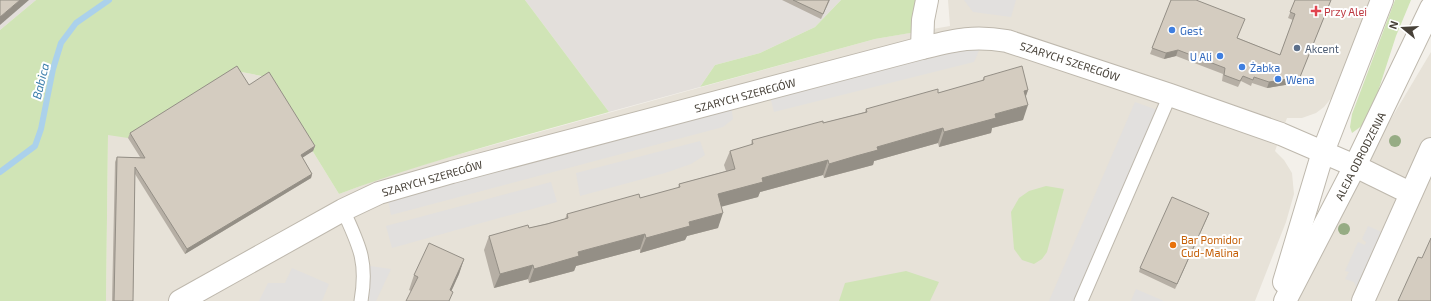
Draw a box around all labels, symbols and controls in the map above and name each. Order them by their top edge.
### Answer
place label: Przy Alei [1324,5,1367,18]
marker: Przy Alei [1311,6,1321,16]
north arrow [1383,8,1423,48]
text: N [1386,19,1400,31]
place label: Gest [1180,24,1203,37]
marker: Gest [1167,25,1177,35]
street label: SZARYCH SZEREGÓW [1018,39,1122,83]
place label: Akcent [1305,42,1339,55]
marker: Akcent [1292,43,1302,53]
place label: U Ali [1190,50,1212,63]
marker: U Ali [1215,51,1225,61]
water label: Babica [29,61,51,101]
place label: Żabka [1250,61,1280,74]
marker: Żabka [1237,62,1247,72]
place label: Wena [1286,73,1315,86]
marker: Wena [1273,74,1283,84]
street label: SZARYCH SZEREGÓW [693,75,798,115]
street label: ALEJA ODRODZENIA [1332,110,1388,202]
street label: SZARYCH SZEREGÓW [380,157,484,199]
place label: Bar Pomidor Cud-Malina [1181,233,1243,259]
marker: Bar Pomidor Cud-Malina [1168,240,1178,250]

